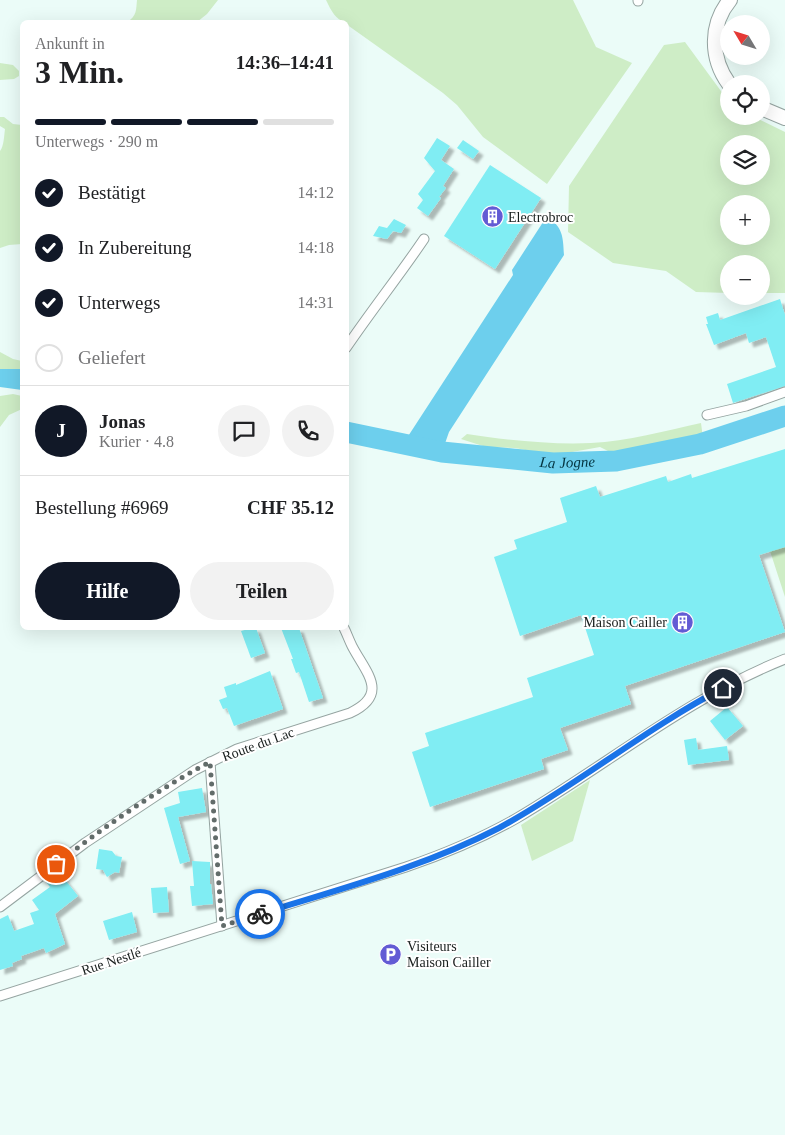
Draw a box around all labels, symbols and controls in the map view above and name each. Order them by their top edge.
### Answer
north arrow [720,15,770,65]
map controls [720,15,770,305]
text: Ankunft in [35,35,105,52]
text: 14:36–14:41 [236,52,334,73]
text: 3 Min. [35,54,124,90]
button: locate [720,75,770,125]
text: Unterwegs · 290 m [35,133,158,150]
button: layers [720,135,770,185]
icon: check [35,179,63,207]
text: Bestätigt [78,182,146,203]
text: 14:12 [298,184,334,201]
button: + [720,195,770,245]
building icon: Electrobroc [480,205,504,229]
place label: Electrobroc [508,210,573,225]
icon: check [35,234,63,262]
text: In Zubereitung [78,237,191,258]
text: 14:18 [298,239,334,256]
button: − [720,255,770,305]
icon: check [35,289,63,317]
text: Unterwegs [78,292,160,313]
text: 14:31 [298,294,334,311]
text: Geliefert [78,347,146,368]
button: chat [218,405,270,457]
button: phone [282,405,334,457]
text: Jonas [99,411,145,432]
text: J [56,420,66,441]
text: Kurier · 4.8 [99,433,174,450]
water label: La Jogne [538,454,596,471]
text: Bestellung #6969 [35,497,169,518]
text: CHF 35.12 [247,497,334,518]
button: Hilfe [35,562,180,620]
button: Teilen [190,562,334,620]
building icon: Maison Cailler [671,610,695,634]
place label: Maison Cailler [583,615,667,630]
pin [702,667,744,709]
icon: home [709,674,737,702]
street label: Route du Lac [220,725,296,764]
pin [35,843,77,885]
icon: bag [42,850,70,878]
courier [235,889,285,939]
icon: bike [246,900,274,928]
place label: Visiteurs Maison Cailler [407,939,491,970]
parking icon: Visiteurs Maison Cailler [379,942,403,966]
street label: Rue Nestlé [79,945,143,978]

